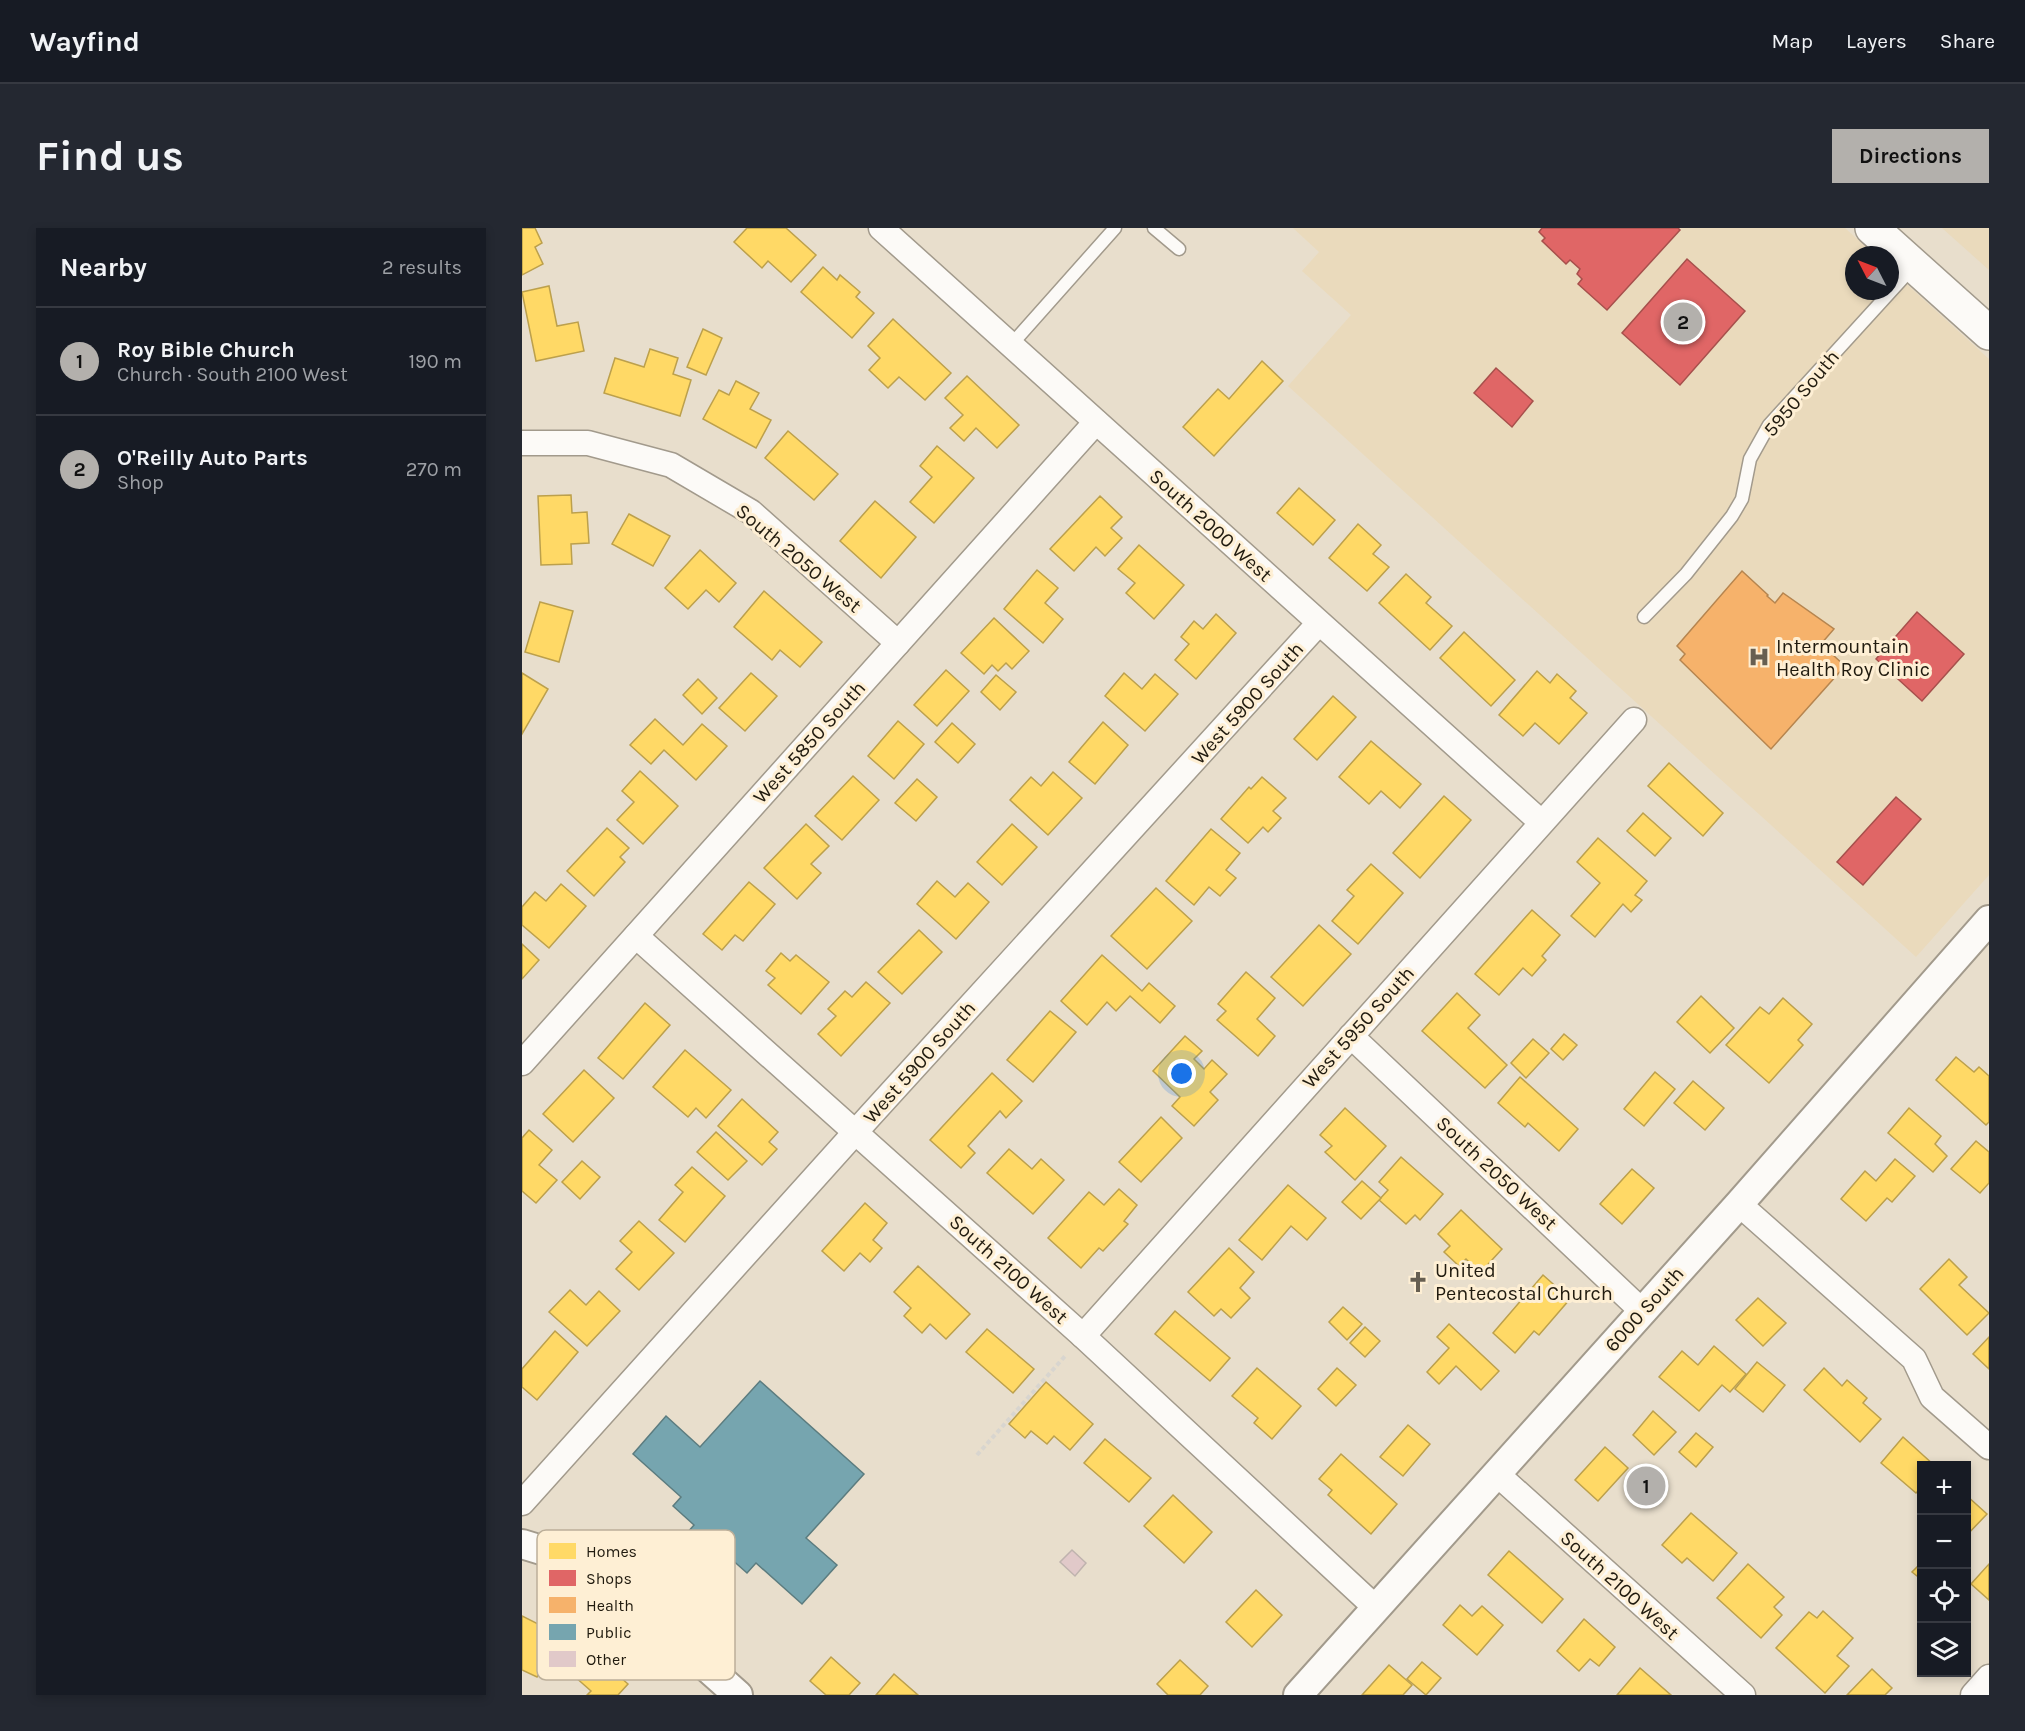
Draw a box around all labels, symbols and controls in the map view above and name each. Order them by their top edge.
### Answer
text: Wayfind [30,25,140,58]
text: Map [1771,29,1813,53]
text: Layers [1846,29,1907,53]
text: Share [1940,29,1995,53]
button: Directions [1832,129,1989,183]
text: Find us [36,131,184,181]
north arrow [1845,246,1899,300]
text: Nearby [60,252,147,283]
text: 2 results [382,256,462,279]
pin: 2 [1664,300,1702,344]
text: Roy Bible Church [117,337,295,363]
street label: 5950 South [1759,346,1844,441]
text: 1 [76,350,83,373]
text: 190 m [408,350,462,373]
text: Church · South 2100 West [117,363,348,386]
text: O'Reilly Auto Parts [117,445,308,471]
text: 2 [73,458,86,481]
text: 270 m [406,458,462,481]
street label: South 2000 West [1145,464,1277,587]
text: Shop [117,471,164,494]
street label: South 2050 West [731,499,866,618]
place label: Intermountain Health Roy Clinic [1776,635,1930,681]
street label: West 5900 South [1187,638,1308,769]
hospital icon: Intermountain Health Roy Clinic [1747,645,1771,669]
street label: West 5850 South [748,676,870,808]
street label: West 5950 South [1298,962,1419,1093]
street label: West 5900 South [859,997,980,1128]
your location [1167,1059,1196,1088]
street label: South 2050 West [1432,1112,1562,1235]
street label: South 2100 West [945,1210,1073,1329]
place label: United Pentecostal Church [1435,1259,1613,1305]
street label: 6000 South [1600,1262,1689,1357]
church icon: United Pentecostal Church [1406,1270,1430,1294]
map controls [1917,1461,1971,1677]
button: + [1917,1461,1971,1515]
pin: 1 [1626,1464,1666,1508]
button: − [1917,1515,1971,1569]
street label: South 2100 West [1556,1526,1684,1645]
legend [537,1530,735,1680]
text: Homes [586,1542,637,1561]
text: Shops [586,1569,632,1588]
button: locate [1917,1569,1971,1623]
text: Health [586,1596,634,1615]
text: Public [586,1623,632,1642]
button: layers [1917,1623,1971,1677]
text: Other [586,1650,626,1669]

